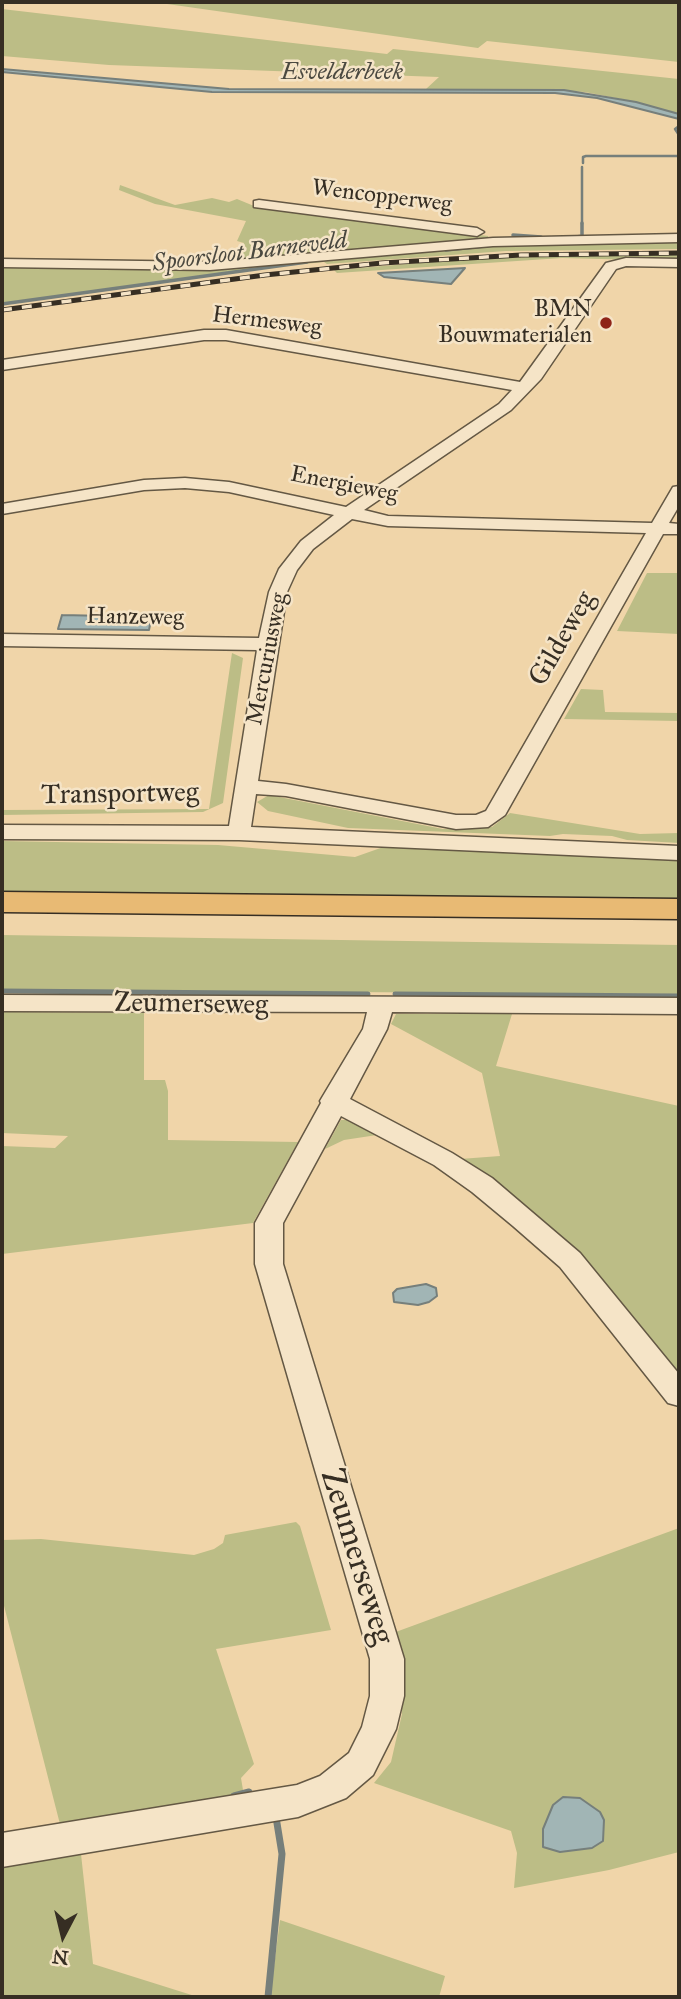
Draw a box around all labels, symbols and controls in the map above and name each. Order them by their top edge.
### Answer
water label: Esvelderbeek [281,59,403,87]
street label: Wencopperweg [310,175,454,219]
water label: Spoorsloot Barneveld [151,227,349,279]
place label: BMN Bouwmaterialen [438,296,592,350]
street label: Hermesweg [211,302,323,342]
marker: BMN Bouwmaterialen [598,315,614,331]
street label: Energieweg [288,461,400,509]
street label: Gildeweg [522,585,604,693]
street label: Mercuriusweg [242,591,294,727]
street label: Hanzeweg [86,603,184,633]
street label: Transportweg [41,777,199,813]
street label: Zeumerseweg [114,987,268,1023]
street label: Zeumerseweg [310,1464,402,1650]
north arrow [28,1901,98,1971]
text: N [51,1945,70,1970]

